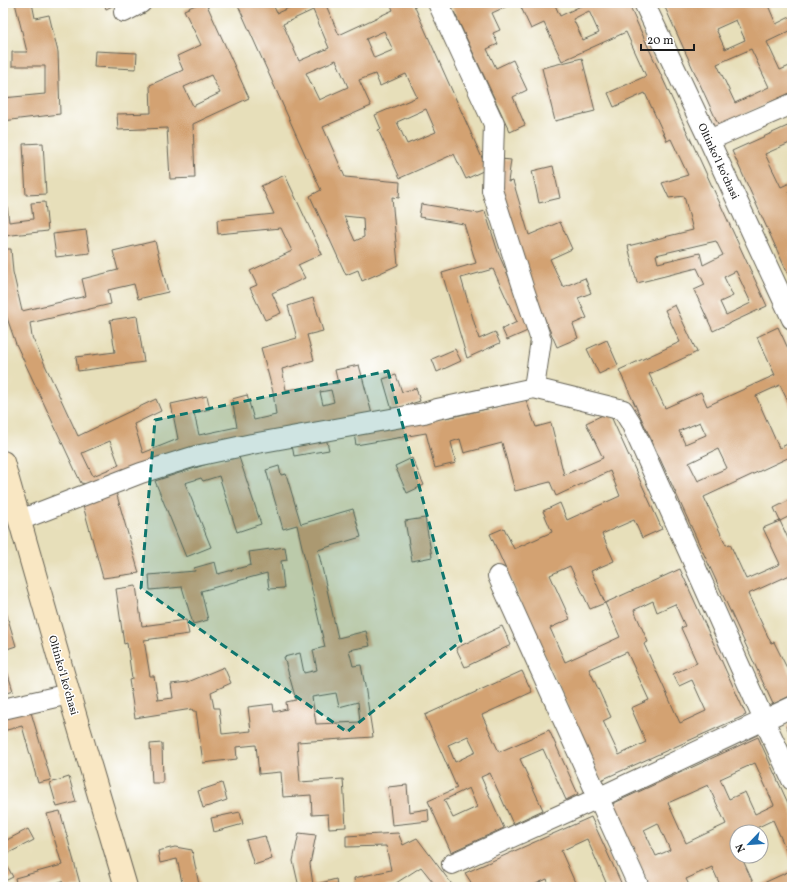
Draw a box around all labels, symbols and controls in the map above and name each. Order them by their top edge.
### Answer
scale bar [641,26,694,52]
text: 20 m [647,33,674,49]
street label: Oltinkoʻl koʻchasi [693,121,742,202]
street label: Oltinkoʻl koʻchasi [44,634,81,717]
north arrow [729,824,769,864]
text: N [733,841,750,854]

